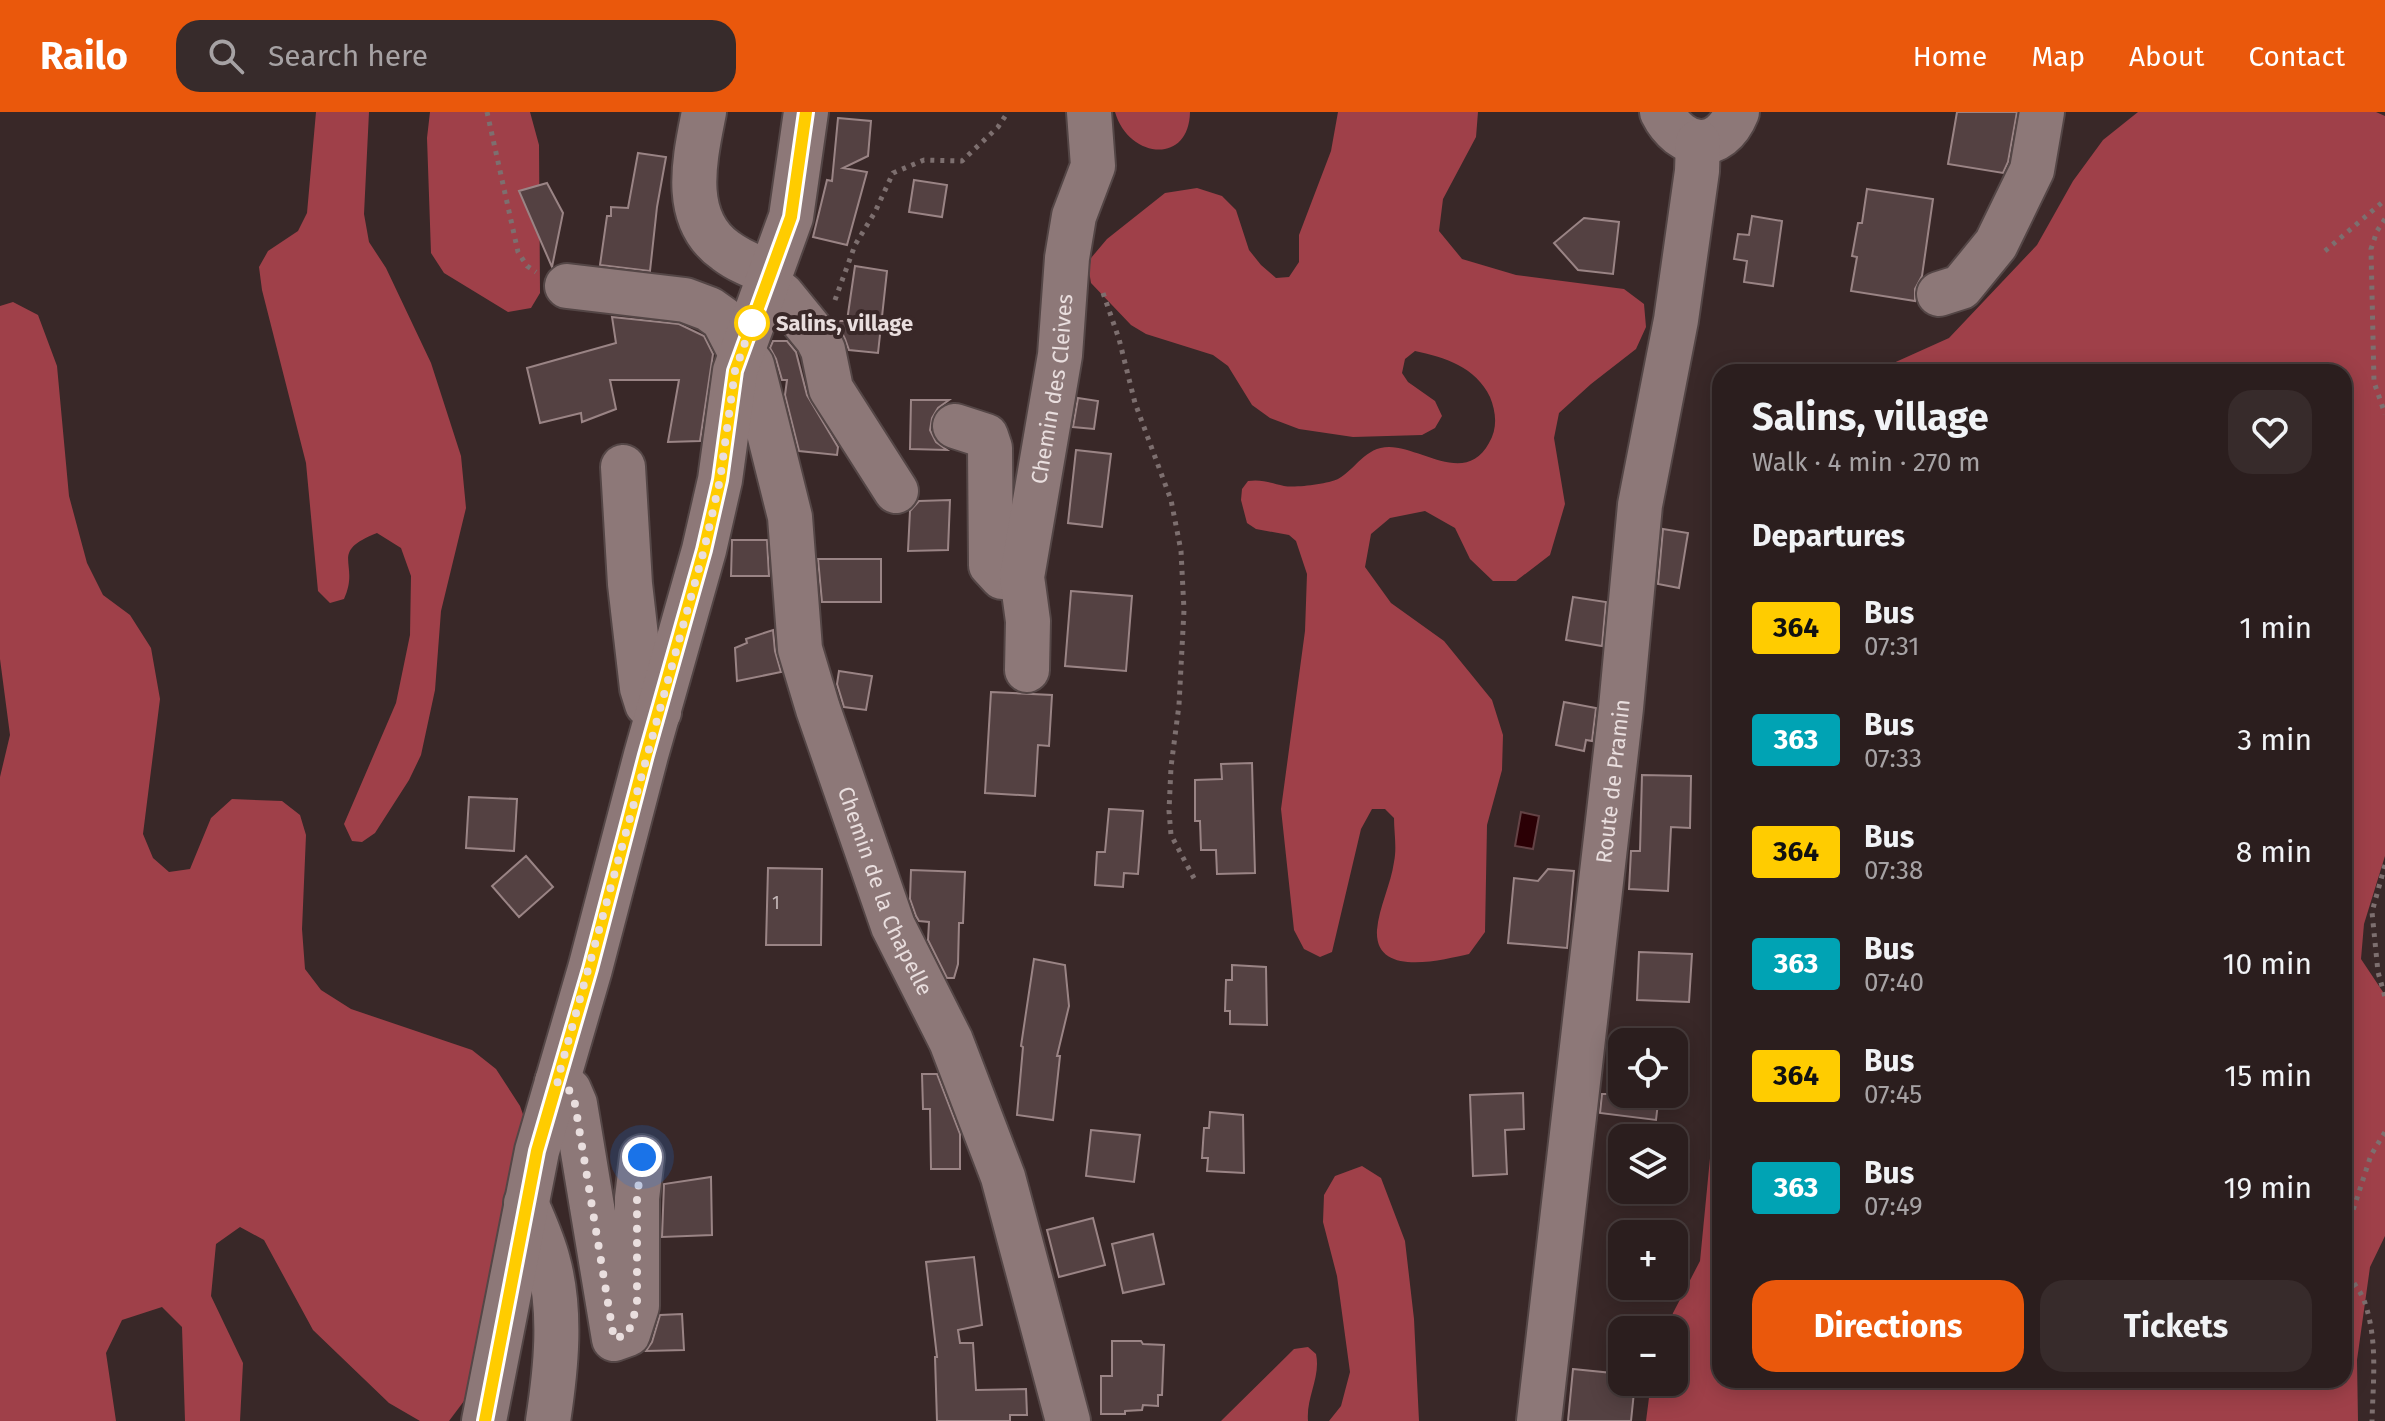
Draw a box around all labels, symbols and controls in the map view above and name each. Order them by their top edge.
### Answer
search box [176,20,736,92]
text: Railo [40,33,128,79]
icon: search [204,34,248,78]
text: Search here [268,38,428,74]
text: Home [1913,40,1987,73]
text: Map [2031,40,2085,73]
text: About [2129,40,2204,73]
text: Contact [2248,40,2345,73]
street label: Chemin des Cleives [1025,293,1078,486]
marker: Salins, village [735,306,769,340]
place label: Salins, village [776,310,913,337]
button: heart [2228,390,2312,474]
text: Salins, village [1752,394,1989,440]
text: Walk · 4 min · 270 m [1752,447,1981,478]
text: Departures [1752,518,1905,554]
text: Bus [1864,595,1914,631]
text: 1 min [2239,610,2312,646]
text: 364 [1773,611,1819,644]
text: 07:31 [1864,631,1920,662]
street label: Route de Pramin [1590,698,1635,865]
text: Bus [1864,707,1914,743]
text: 3 min [2237,722,2312,758]
text: 363 [1774,723,1818,756]
text: 07:33 [1864,743,1922,774]
street label: Chemin de la Chapelle [832,783,939,1000]
text: Bus [1864,819,1914,855]
text: 8 min [2236,834,2312,870]
text: 364 [1773,835,1819,868]
text: 07:38 [1864,855,1923,886]
house number: 1 [772,892,780,914]
text: Bus [1864,931,1914,967]
text: 10 min [2223,946,2312,982]
text: 363 [1774,947,1818,980]
text: 07:40 [1864,967,1924,998]
map controls [1608,1028,1688,1396]
button: locate [1608,1028,1688,1108]
text: Bus [1864,1043,1914,1079]
text: 15 min [2224,1058,2312,1094]
text: 364 [1773,1059,1819,1092]
text: 07:45 [1864,1079,1922,1110]
button: layers [1608,1124,1688,1204]
your location [622,1137,662,1177]
text: Bus [1864,1155,1914,1191]
text: 19 min [2224,1170,2312,1206]
text: 363 [1774,1171,1818,1204]
text: 07:49 [1864,1191,1923,1222]
button: + [1608,1220,1688,1300]
button: Directions [1752,1280,2024,1372]
button: Tickets [2040,1280,2312,1372]
button: − [1608,1316,1688,1396]

